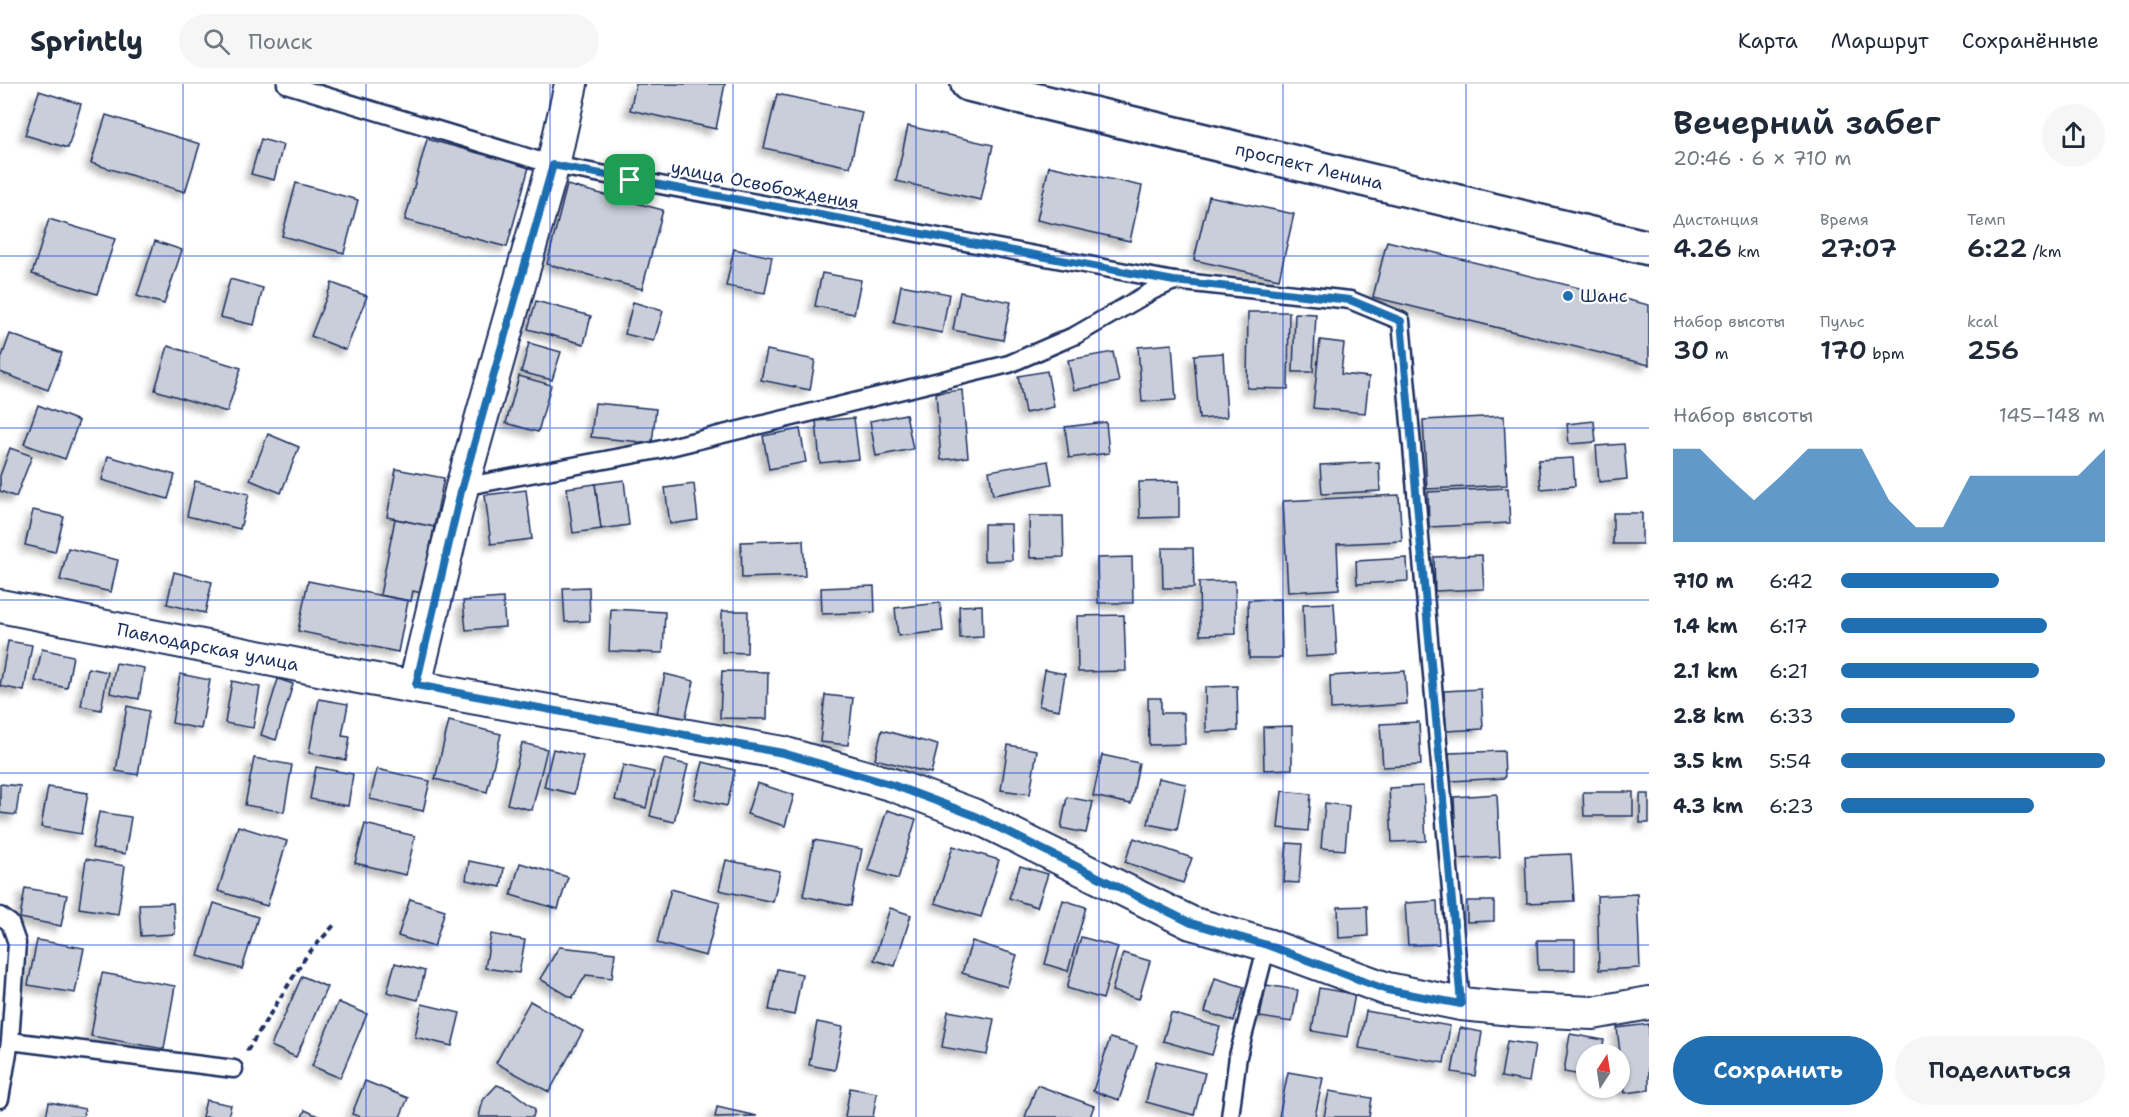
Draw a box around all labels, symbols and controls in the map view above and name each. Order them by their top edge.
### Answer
search box [179,14,599,68]
text: Sprintly [30,22,143,60]
icon: search [200,25,233,58]
text: Поиск [248,27,312,56]
text: Карта [1738,27,1798,55]
text: Маршрут [1831,27,1929,55]
text: Сохранённые [1962,27,2099,55]
text: Вечерний забег [1673,100,1941,145]
button: share [2042,104,2105,167]
street label: проспект Ленина [1233,137,1386,196]
text: 20:46 · 6 × 710 m [1673,145,1852,171]
pin [604,154,655,205]
street label: улица Освобождения [669,155,861,215]
icon: arrive [613,163,646,196]
text: Дистанция [1673,209,1759,230]
text: Время [1820,209,1869,230]
text: Темп [1967,209,2006,230]
text: 4.26 [1673,230,1732,265]
text: 27:07 [1820,230,1897,265]
text: 6:22 [1967,230,2027,265]
text: km [1732,241,1760,262]
text: /km [2027,241,2061,262]
place label: Шанс [1580,284,1628,308]
marker: Шанс [1561,289,1575,303]
text: Набор высоты [1673,311,1785,332]
text: Пульс [1820,311,1865,332]
text: kcal [1967,311,1998,332]
text: 30 [1673,332,1709,367]
text: 170 [1820,332,1867,367]
text: 256 [1967,332,2019,367]
text: m [1709,343,1728,364]
text: bpm [1867,343,1905,364]
text: Набор высоты [1673,402,1813,428]
text: 145–148 m [1999,402,2105,428]
text: 710 m [1673,568,1734,594]
text: 6:42 [1769,568,1813,594]
text: 1.4 km [1673,613,1738,639]
text: 6:17 [1769,613,1808,639]
street label: Павлодарская улица [115,617,301,677]
text: 2.1 km [1673,658,1738,684]
text: 6:21 [1769,658,1808,684]
text: 2.8 km [1673,703,1744,729]
text: 6:33 [1769,703,1814,729]
text: 3.5 km [1673,748,1743,774]
text: 5:54 [1769,748,1811,774]
text: 4.3 km [1673,793,1743,819]
text: 6:23 [1769,793,1814,819]
button: Сохранить [1673,1036,1883,1105]
button: Поделиться [1895,1036,2105,1105]
north arrow [1576,1044,1630,1098]
map controls [1576,1044,1630,1098]

